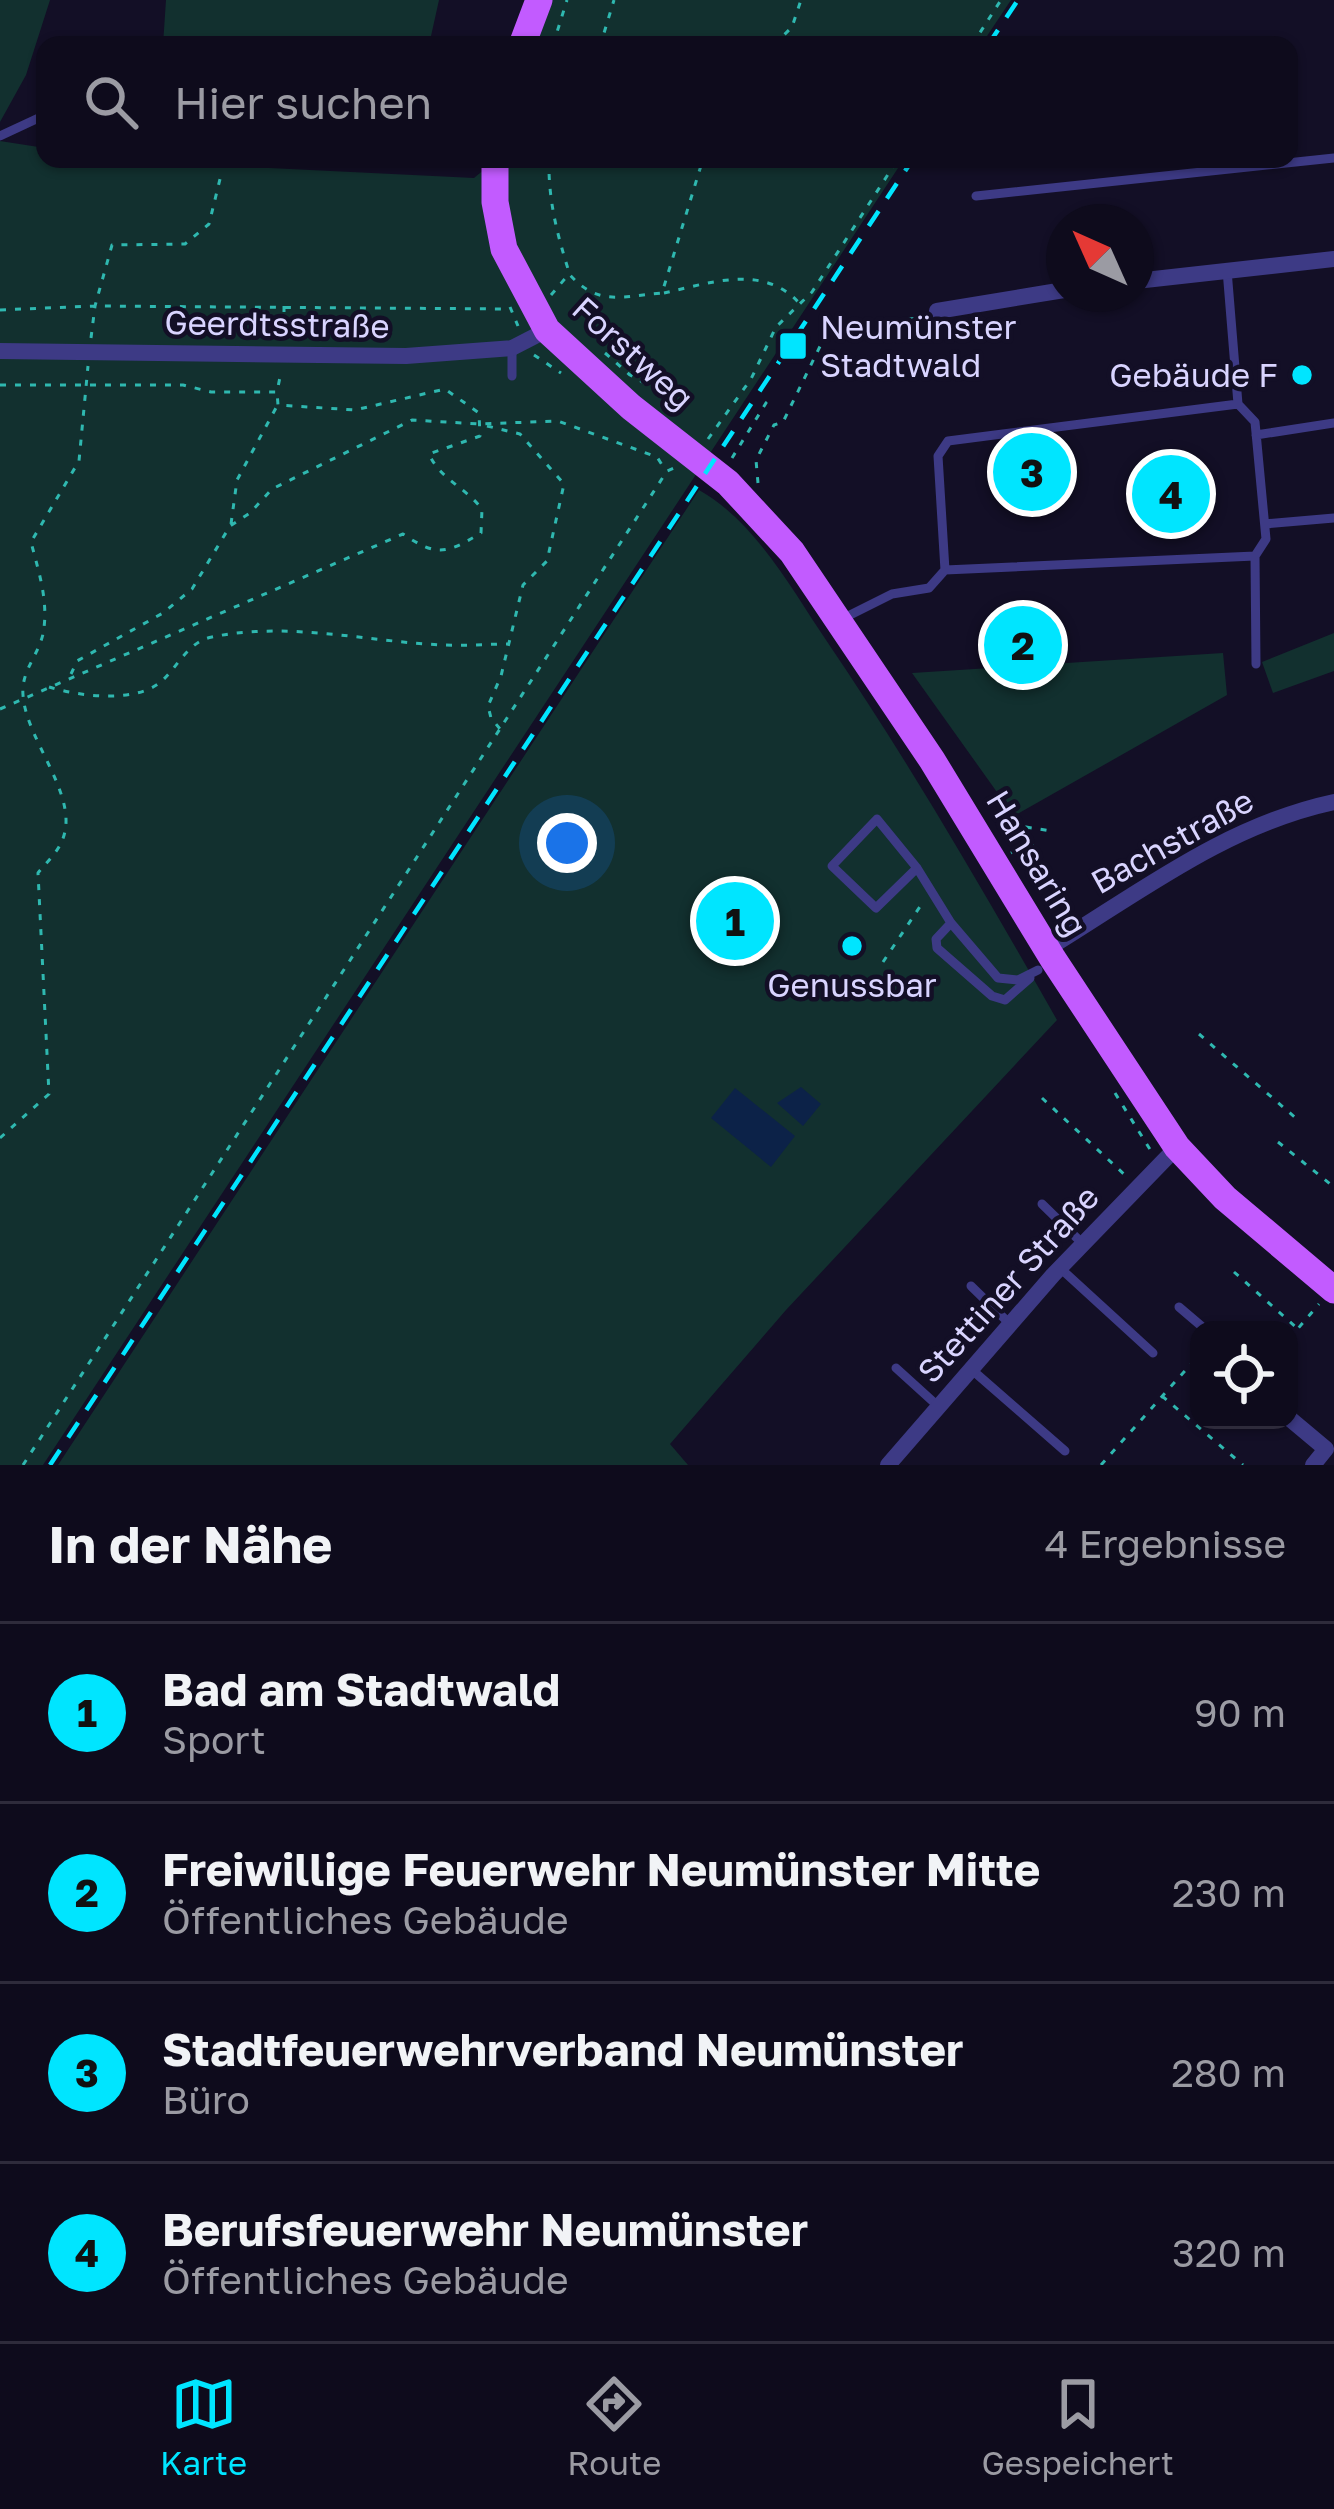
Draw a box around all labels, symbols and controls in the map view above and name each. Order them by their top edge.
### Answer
search box [36,36,1298,168]
icon: search [78,69,144,135]
text: Hier suchen [174,75,432,129]
north arrow [1046,204,1154,312]
street label: Forstweg [565,288,702,417]
street label: Geerdtsstraße [164,302,390,345]
place label: Neumünster Stadtwald [820,307,1016,384]
marker: Neumünster Stadtwald [777,330,809,362]
place label: Gebäude F [1109,355,1278,394]
marker: Gebäude F [1289,362,1315,388]
pin: 3 [993,427,1071,517]
pin: 4 [1132,449,1210,539]
pin: 2 [984,600,1062,690]
street label: Bachstraße [1084,780,1260,901]
street label: Hansaring [979,783,1096,942]
your location [537,813,597,873]
pin: 1 [696,876,774,966]
marker: Genussbar [839,933,865,959]
place label: Genussbar [767,965,937,1004]
street label: Stettiner Straße [909,1177,1106,1390]
map controls [1190,1321,1298,1429]
button: locate [1190,1321,1298,1429]
text: In der Nähe [48,1513,332,1574]
text: 4 Ergebnisse [1045,1520,1286,1567]
text: Bad am Stadtwald [162,1662,560,1716]
text: 1 [77,1689,97,1736]
text: 90 m [1194,1689,1286,1736]
text: Sport [162,1716,266,1763]
text: Freiwillige Feuerwehr Neumünster Mitte [162,1842,1040,1896]
text: 2 [75,1869,99,1916]
text: 230 m [1172,1869,1286,1916]
text: Öffentliches Gebäude [162,1896,569,1943]
text: Stadtfeuerwehrverband Neumünster [162,2022,964,2076]
text: 3 [75,2049,99,2096]
text: 280 m [1171,2049,1286,2096]
text: Büro [162,2076,250,2123]
text: Berufsfeuerwehr Neumünster [162,2202,808,2256]
text: 4 [75,2229,99,2276]
text: 320 m [1172,2229,1286,2276]
text: Öffentliches Gebäude [162,2256,569,2303]
tab: Karte [160,2371,247,2482]
tab: Route [567,2371,661,2482]
tab: Gespeichert [982,2371,1174,2482]

